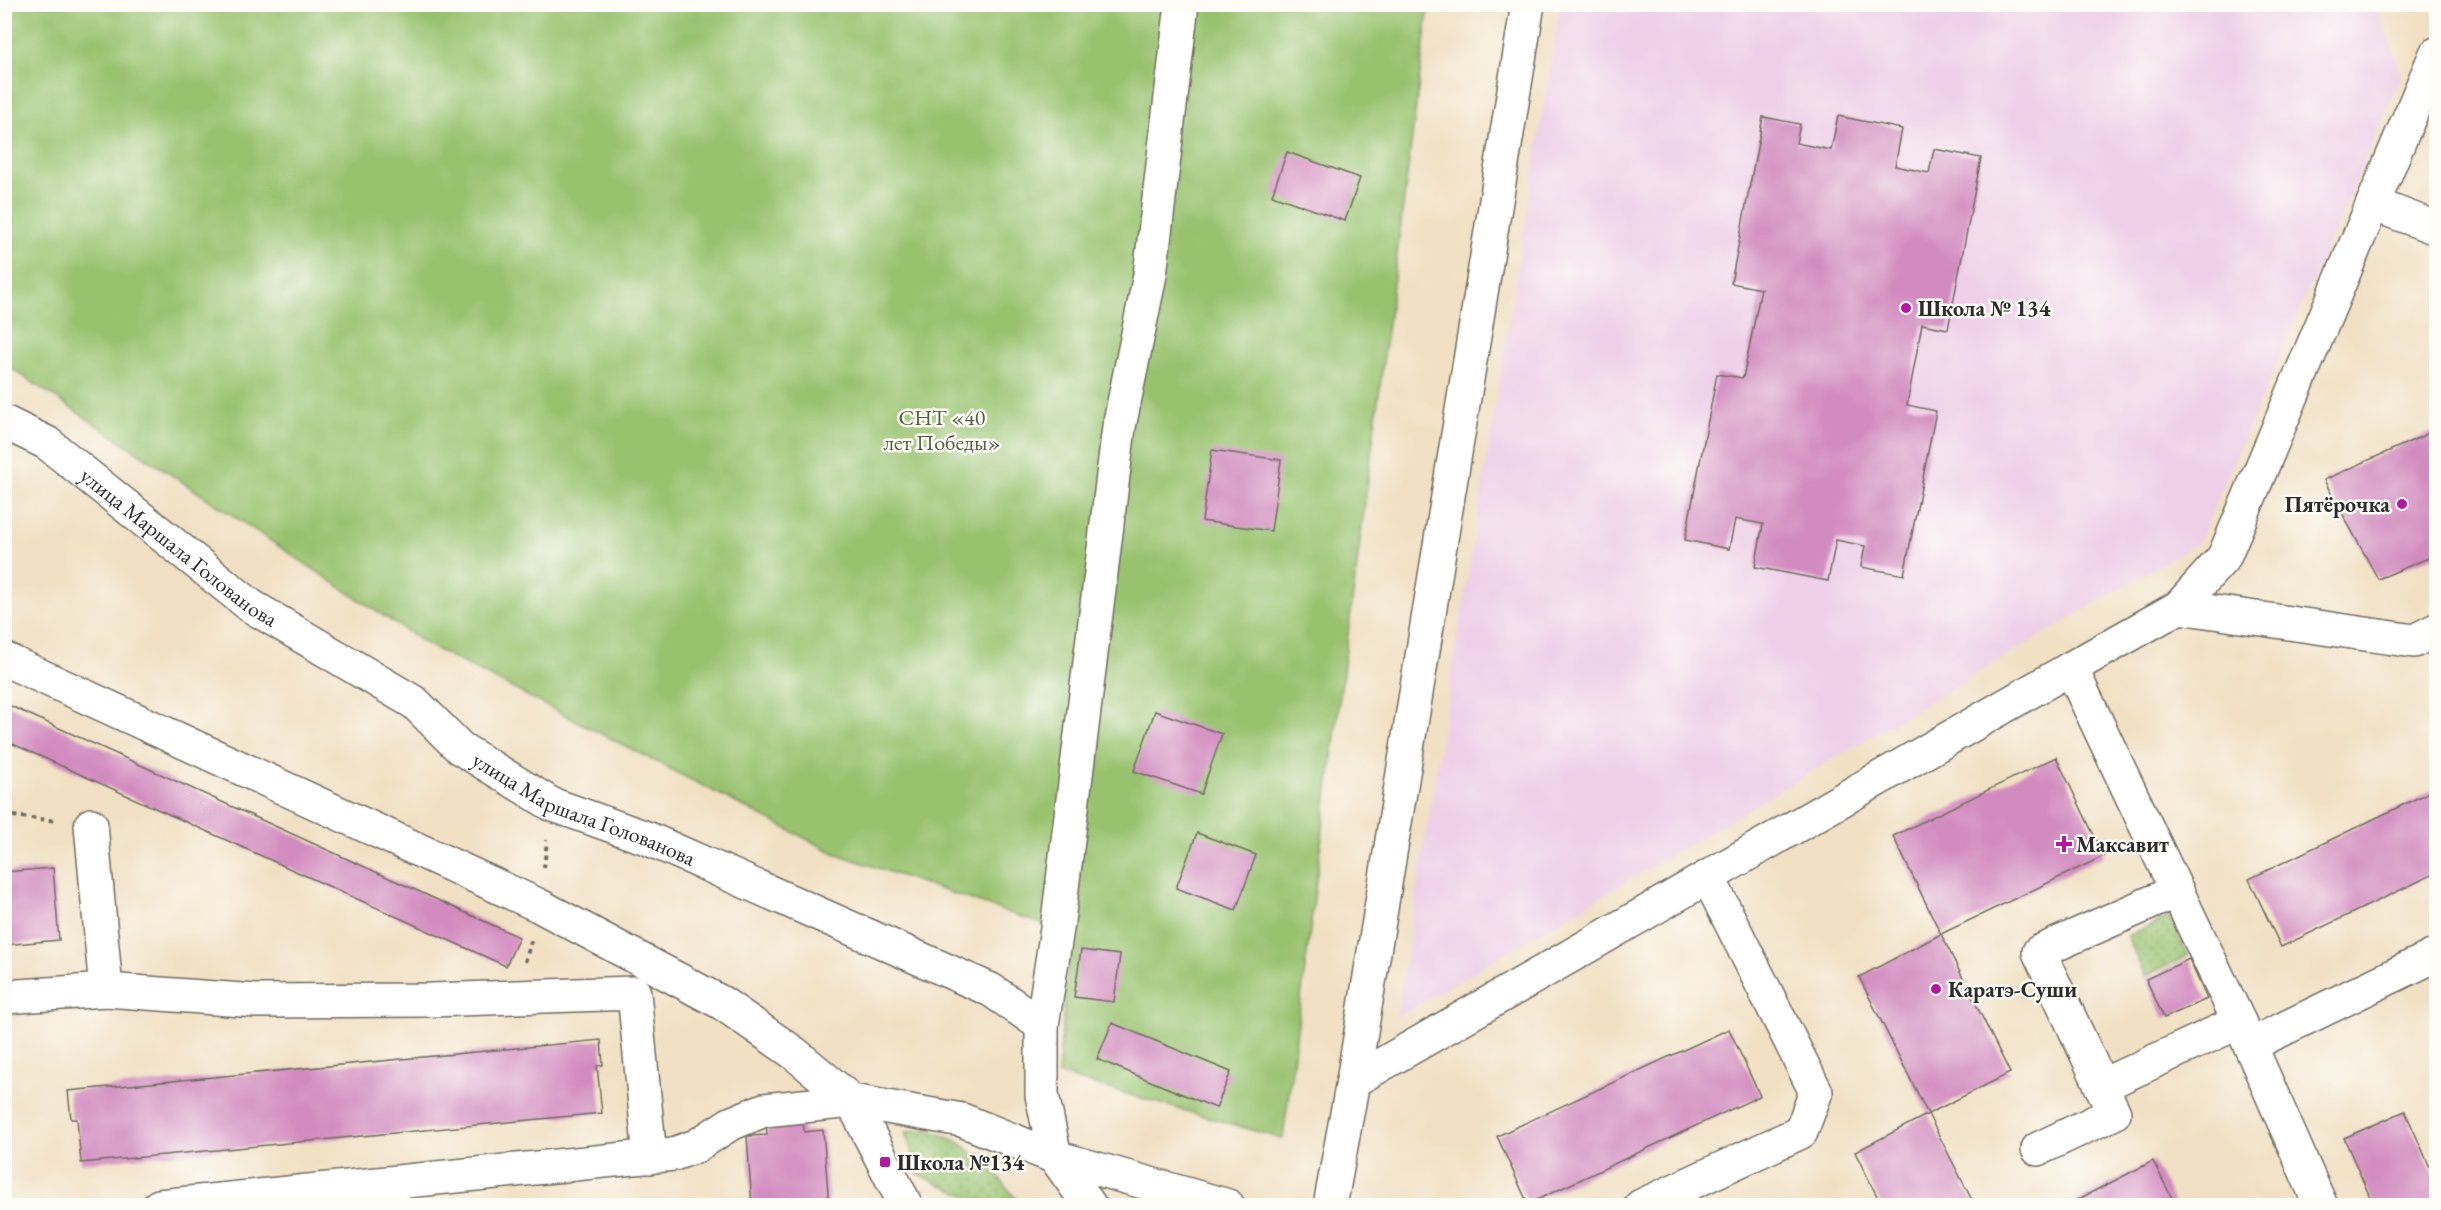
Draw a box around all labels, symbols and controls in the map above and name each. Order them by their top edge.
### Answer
place label: Школа № 134 [1918,294,2051,323]
marker: Школа № 134 [1899,301,1913,315]
park label: СНТ «40 лет Победы» [883,403,1001,457]
street label: улица Маршала Голованова [74,461,283,634]
place label: Пятёрочка [2285,490,2390,519]
marker: Пятёрочка [2395,497,2409,511]
street label: улица Маршала Голованова [467,745,700,873]
place label: Максавит [2076,830,2169,859]
marker: Максавит [2057,837,2071,851]
place label: Каратэ-Суши [1948,975,2077,1004]
marker: Каратэ-Суши [1929,982,1943,996]
place label: Школа №134 [897,1148,1024,1177]
marker: Школа №134 [878,1155,892,1169]

